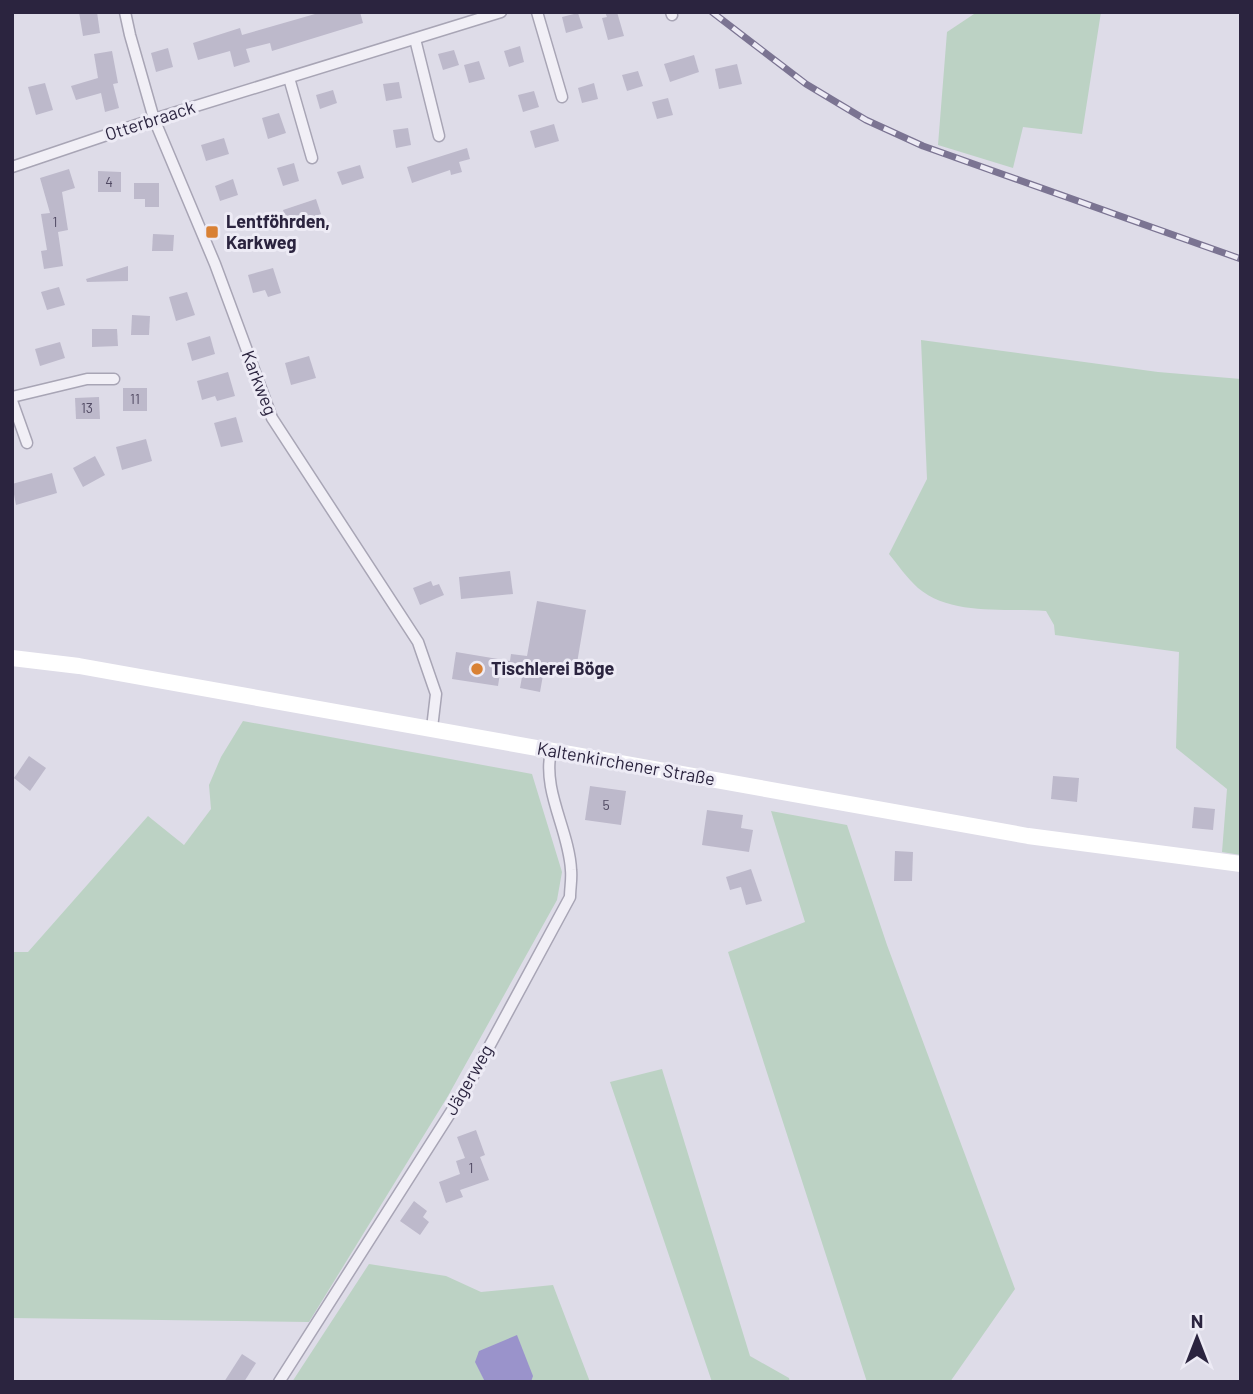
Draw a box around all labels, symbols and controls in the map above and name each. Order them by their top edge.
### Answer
street label: Otterbraack [102,95,197,145]
house number: 4 [105,173,113,190]
place label: Lentföhrden, Karkweg [226,210,330,253]
house number: 1 [53,213,57,230]
marker: Lentföhrden, Karkweg [204,224,220,240]
street label: Karkweg [238,347,282,418]
house number: 11 [130,390,140,407]
house number: 13 [81,399,93,416]
place label: Tischlerei Böge [491,657,615,679]
marker: Tischlerei Böge [469,661,485,677]
street label: Kaltenkirchener Straße [536,737,717,789]
house number: 5 [602,796,610,813]
street label: Jägerweg [439,1040,497,1119]
house number: 1 [469,1159,473,1176]
north arrow [1162,1303,1232,1373]
text: N [1191,1309,1203,1332]

